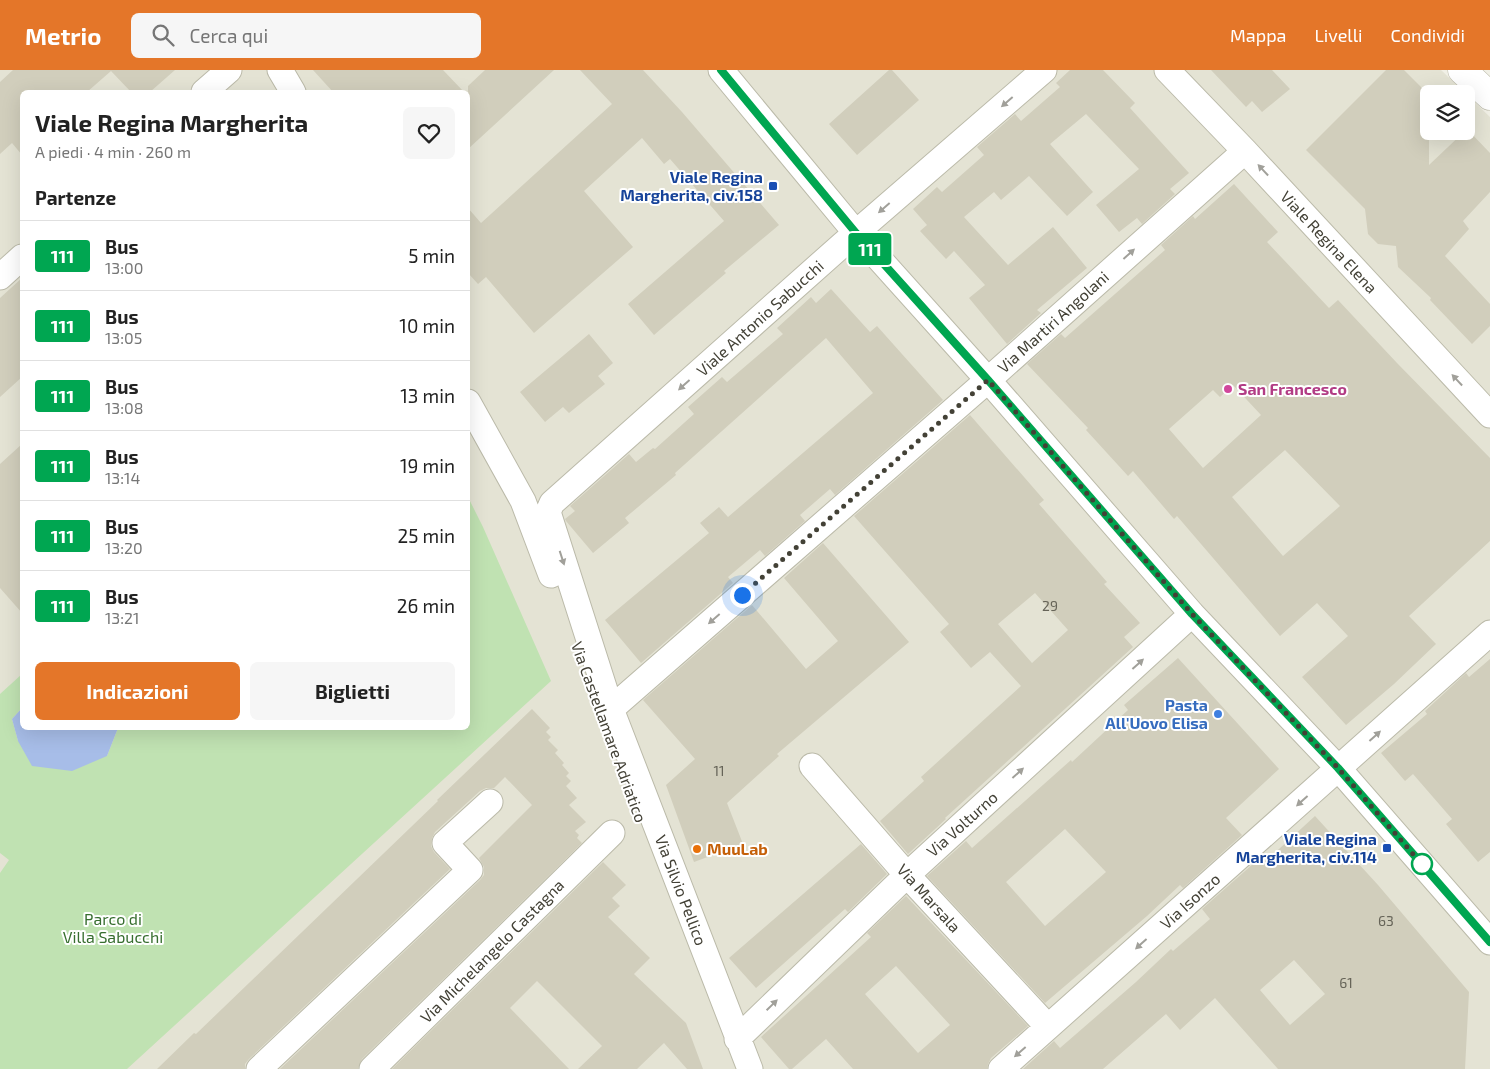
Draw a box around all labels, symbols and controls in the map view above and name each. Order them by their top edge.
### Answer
search box [131,13,481,58]
text: Metrio [25,21,101,50]
icon: search [149,21,177,49]
text: Cerca qui [189,24,268,47]
text: Mappa [1230,24,1287,46]
text: Livelli [1315,24,1362,46]
text: Condividi [1390,24,1465,46]
map controls [1420,85,1475,140]
button: layers [1420,85,1475,140]
one-way arrow [1002,96,1014,108]
button: heart [403,107,455,159]
text: Viale Regina Margherita [35,108,308,137]
text: A piedi · 4 min · 260 m [35,142,191,161]
one-way arrow [1257,165,1269,177]
place label: Viale Regina Margherita, civ.158 [620,167,763,204]
marker: Viale Regina Margherita, civ.158 [767,180,779,192]
text: Partenze [35,186,116,209]
street label: Viale Regina Elena [1277,187,1382,297]
one-way arrow [879,202,891,214]
line badge: 111 [841,233,899,265]
text: Bus [105,235,139,258]
text: 111 [858,238,882,260]
text: 5 min [408,244,455,267]
text: 111 [51,245,74,267]
one-way arrow [1123,248,1135,260]
street label: Viale Antonio Sabucchi [692,256,827,380]
text: 13:00 [105,258,143,277]
street label: Via Martiri Angolani [993,267,1112,377]
text: Bus [105,305,139,328]
text: 10 min [399,314,455,337]
text: 111 [51,315,74,337]
text: 13:05 [105,328,142,347]
one-way arrow [1451,374,1463,386]
text: Bus [105,375,139,398]
place label: San Francesco [1238,379,1347,398]
one-way arrow [678,380,691,391]
marker: San Francesco [1222,383,1234,395]
text: 13 min [400,384,455,407]
text: 111 [51,385,74,407]
text: 13:08 [105,398,143,417]
text: Bus [105,445,139,468]
text: 19 min [400,454,455,477]
text: 111 [51,455,74,477]
text: 13:14 [105,468,140,487]
text: Bus [105,515,139,538]
text: 25 min [398,524,455,547]
text: 111 [51,525,74,547]
text: 13:20 [105,538,143,557]
one-way arrow [559,551,566,566]
your location [730,583,755,608]
text: Bus [105,585,139,608]
text: 26 min [397,594,455,617]
text: 111 [51,595,74,617]
house number: 29 [1042,597,1058,614]
text: 13:21 [105,608,139,627]
one-way arrow [708,614,721,625]
street label: Via Castellamare Adriatico [568,639,651,825]
one-way arrow [1131,658,1143,670]
button: Indicazioni [35,662,240,720]
button: Biglietti [250,662,455,720]
place label: Pasta All'Uovo Elisa [1105,695,1208,732]
marker: Pasta All'Uovo Elisa [1212,708,1224,720]
one-way arrow [1368,730,1380,742]
house number: 11 [713,762,725,779]
one-way arrow [1011,768,1024,779]
street label: Via Volturno [922,787,1001,860]
one-way arrow [1296,795,1308,807]
place label: Viale Regina Margherita, civ.114 [1236,829,1377,866]
street label: Via Silvio Pellico [652,832,711,948]
place label: MuuLab [707,839,768,858]
marker: Viale Regina Margherita, civ.114 [1381,842,1393,854]
marker: MuuLab [691,843,703,855]
unlabelled marker [1411,853,1433,875]
street label: Via Marsala [894,859,965,936]
street label: Via Isonzo [1156,869,1224,932]
street label: Via Michelangelo Castagna [416,875,567,1026]
park label: Parco di Villa Sabucchi [63,909,163,946]
house number: 63 [1378,912,1394,929]
one-way arrow [1136,938,1148,950]
house number: 61 [1339,974,1353,991]
one-way arrow [766,999,778,1011]
one-way arrow [1015,1046,1027,1058]

